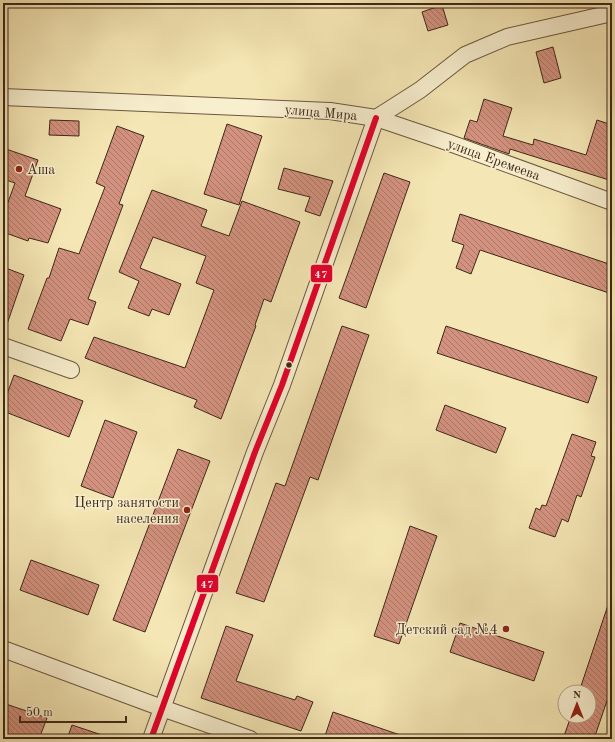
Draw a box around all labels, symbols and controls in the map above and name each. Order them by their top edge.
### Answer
street label: улица Мира [284,103,358,123]
street label: улица Еремеева [445,137,542,183]
place label: Аша [27,163,55,177]
marker: Аша [14,164,24,174]
line badge: 47 [310,264,333,283]
text: 47 [315,270,327,281]
unlabelled marker [284,360,294,370]
place label: Центр занятости населения [74,496,179,526]
marker: Центр занятости населения [182,505,192,515]
line badge: 47 [196,574,219,593]
text: 47 [201,580,213,591]
place label: Детский сад №4 [396,623,498,637]
marker: Детский сад №4 [501,624,511,634]
north arrow [557,684,597,724]
text: N [573,690,582,701]
scale bar [20,698,126,724]
text: 50 m [26,706,53,719]

